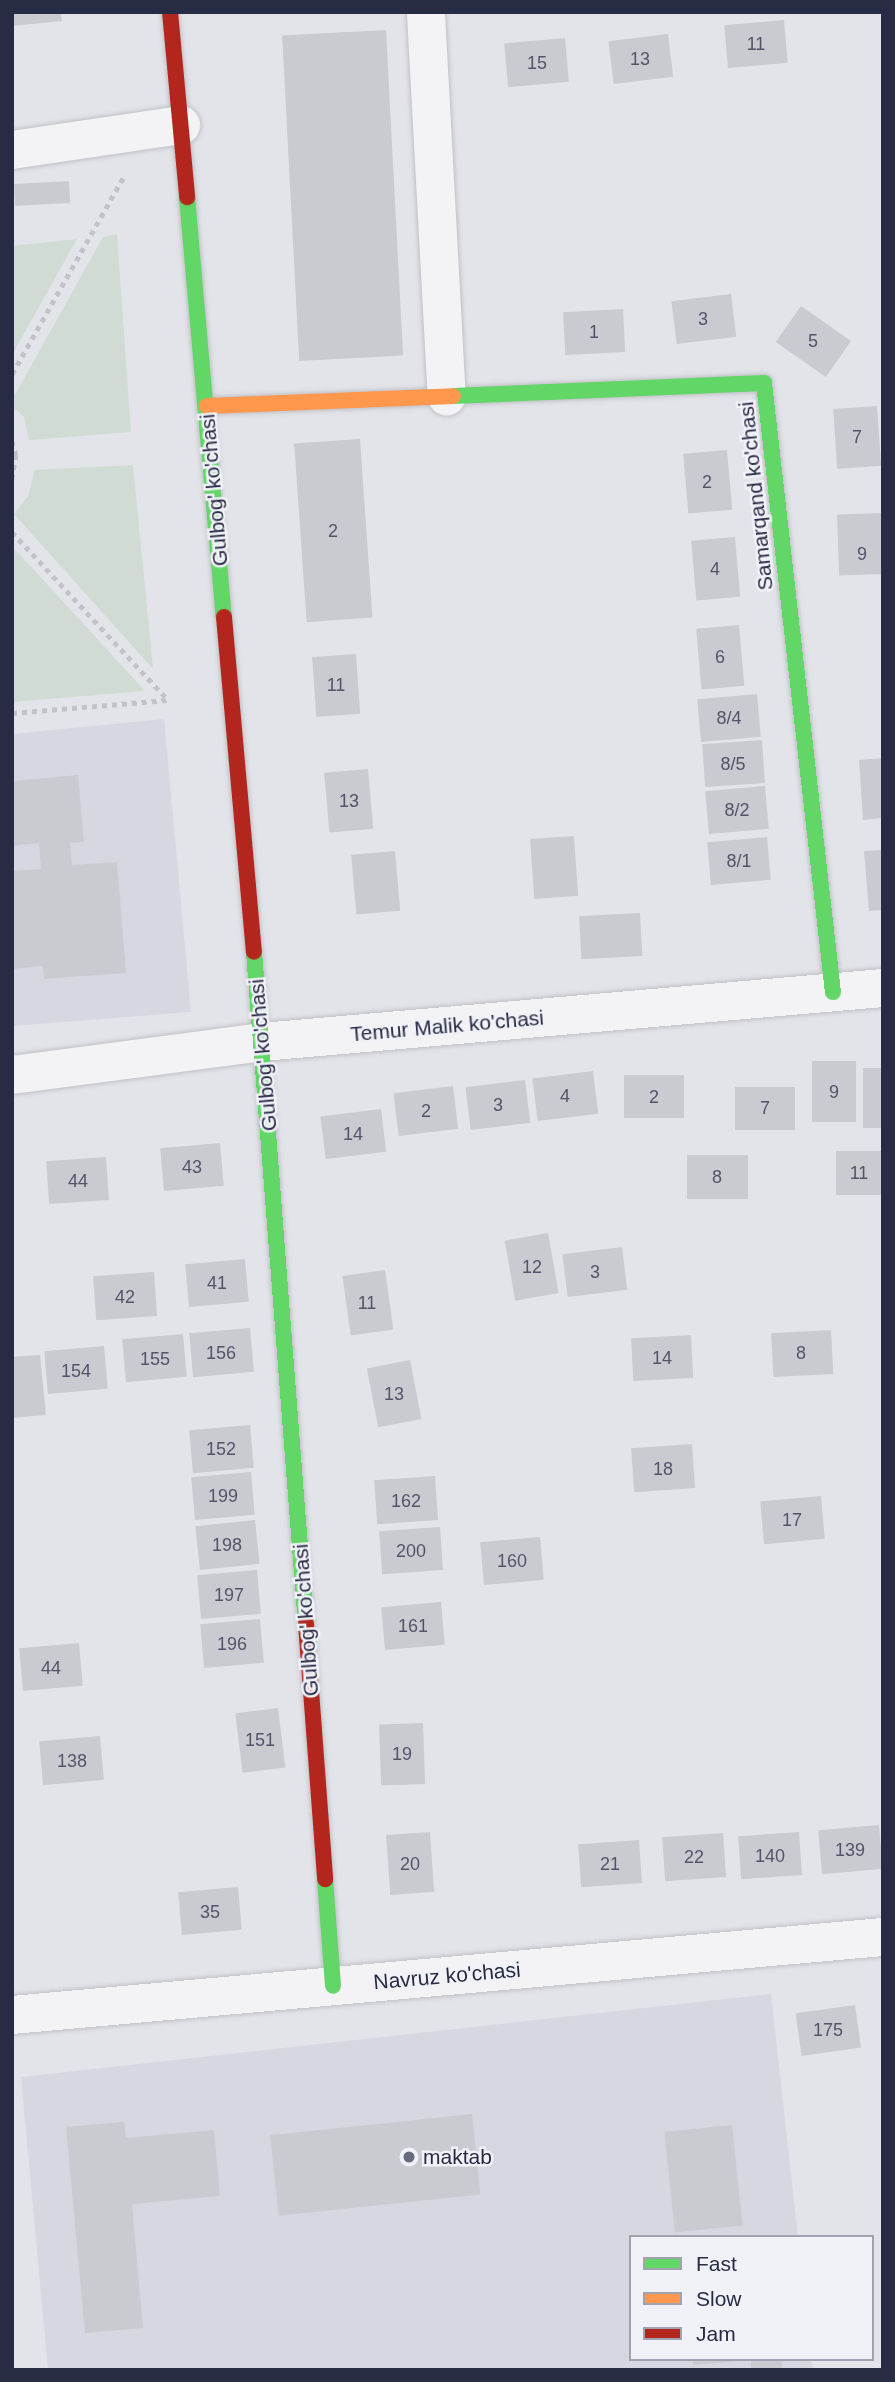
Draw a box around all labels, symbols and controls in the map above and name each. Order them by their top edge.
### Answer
house number: 11 [747,33,765,55]
house number: 13 [630,48,650,70]
house number: 15 [527,52,547,74]
house number: 3 [698,308,708,330]
house number: 1 [589,321,599,343]
house number: 5 [808,330,818,352]
street label: Samarqand ko'chasi [734,400,778,592]
street label: Gulbog' ko'chasi [195,413,233,567]
house number: 7 [852,426,862,448]
house number: 2 [702,471,712,493]
house number: 2 [328,520,338,542]
house number: 9 [857,543,867,565]
house number: 4 [710,558,720,580]
house number: 6 [715,646,725,668]
house number: 11 [327,674,345,696]
house number: 8/4 [716,707,742,729]
house number: 8/5 [720,753,746,775]
house number: 13 [339,790,359,812]
house number: 8/2 [724,799,750,821]
house number: 8/1 [726,850,752,872]
street label: Gulbog' ko'chasi [244,978,282,1132]
street label: Temur Malik ko'chasi [349,1005,545,1047]
house number: 9 [829,1081,839,1103]
house number: 4 [560,1085,570,1107]
house number: 2 [649,1086,659,1108]
house number: 3 [493,1094,503,1116]
house number: 7 [760,1097,770,1119]
house number: 2 [421,1100,431,1122]
house number: 14 [343,1123,363,1145]
house number: 43 [182,1156,202,1178]
house number: 11 [850,1162,868,1184]
house number: 8 [712,1166,722,1188]
house number: 44 [68,1170,88,1192]
house number: 12 [522,1256,542,1278]
house number: 3 [590,1261,600,1283]
house number: 41 [207,1272,227,1294]
house number: 42 [115,1286,135,1308]
house number: 11 [358,1292,376,1314]
house number: 156 [206,1342,236,1364]
house number: 8 [796,1342,806,1364]
house number: 14 [652,1347,672,1369]
house number: 155 [140,1348,170,1370]
house number: 154 [61,1360,91,1382]
house number: 13 [384,1383,404,1405]
house number: 152 [206,1438,236,1460]
house number: 18 [653,1458,673,1480]
house number: 199 [208,1485,238,1507]
house number: 162 [391,1490,421,1512]
house number: 17 [782,1509,802,1531]
house number: 198 [212,1534,242,1556]
house number: 200 [396,1540,426,1562]
street label: Gulbog' ko'chasi [288,1543,324,1697]
house number: 160 [497,1550,527,1572]
house number: 197 [214,1584,244,1606]
house number: 161 [398,1615,428,1637]
house number: 196 [217,1633,247,1655]
house number: 44 [41,1657,61,1679]
house number: 151 [245,1729,275,1751]
house number: 19 [392,1743,412,1765]
house number: 138 [57,1750,87,1772]
house number: 139 [835,1839,865,1861]
house number: 140 [755,1845,785,1867]
house number: 22 [684,1846,704,1868]
house number: 20 [400,1853,420,1875]
house number: 21 [600,1853,620,1875]
house number: 35 [200,1901,220,1923]
street label: Navruz ko'chasi [372,1957,522,1995]
house number: 175 [813,2019,843,2041]
place label: maktab [423,2144,492,2170]
marker: maktab [401,2149,417,2165]
legend [629,2235,874,2361]
text: Fast [696,2252,737,2275]
text: Slow [696,2287,742,2310]
text: Jam [696,2322,736,2345]

